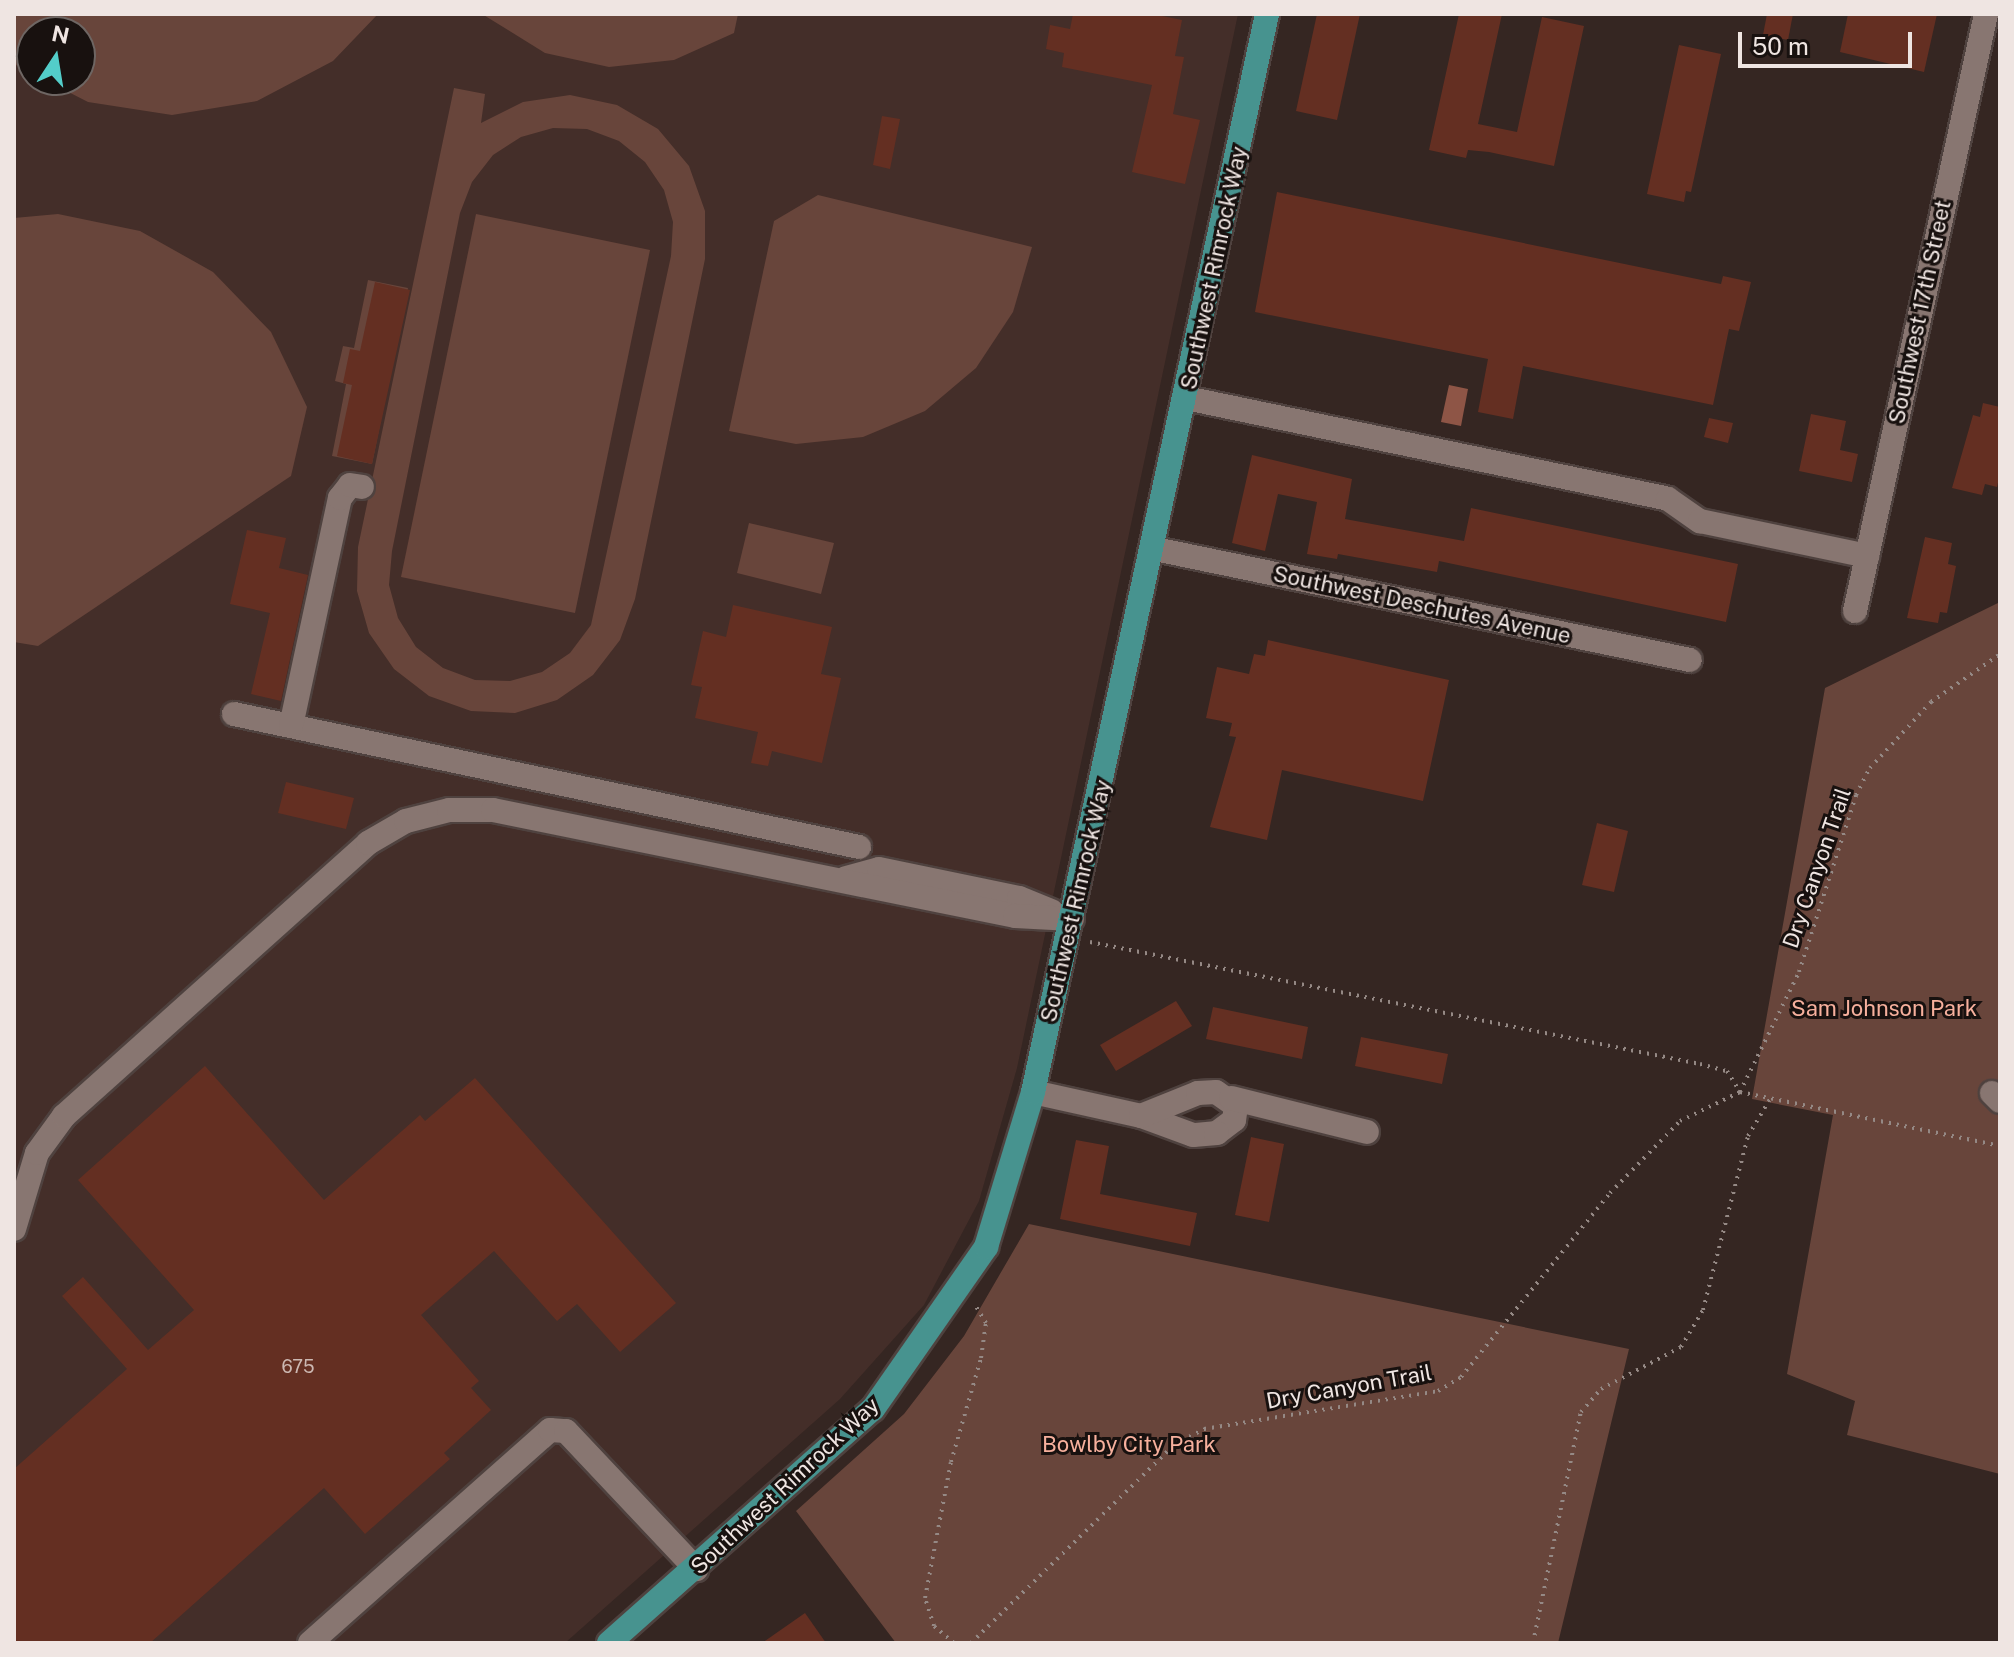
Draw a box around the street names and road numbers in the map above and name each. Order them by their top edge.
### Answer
street label: Southwest Rimrock Way [1175,144,1253,392]
street label: Southwest 17th Street [1883,198,1957,426]
street label: Southwest Deschutes Avenue [1271,561,1573,649]
street label: Southwest Rimrock Way [1035,777,1117,1025]
street label: Dry Canyon Trail [1777,784,1857,952]
street label: Dry Canyon Trail [1264,1359,1434,1415]
street label: Southwest Rimrock Way [685,1392,885,1580]

